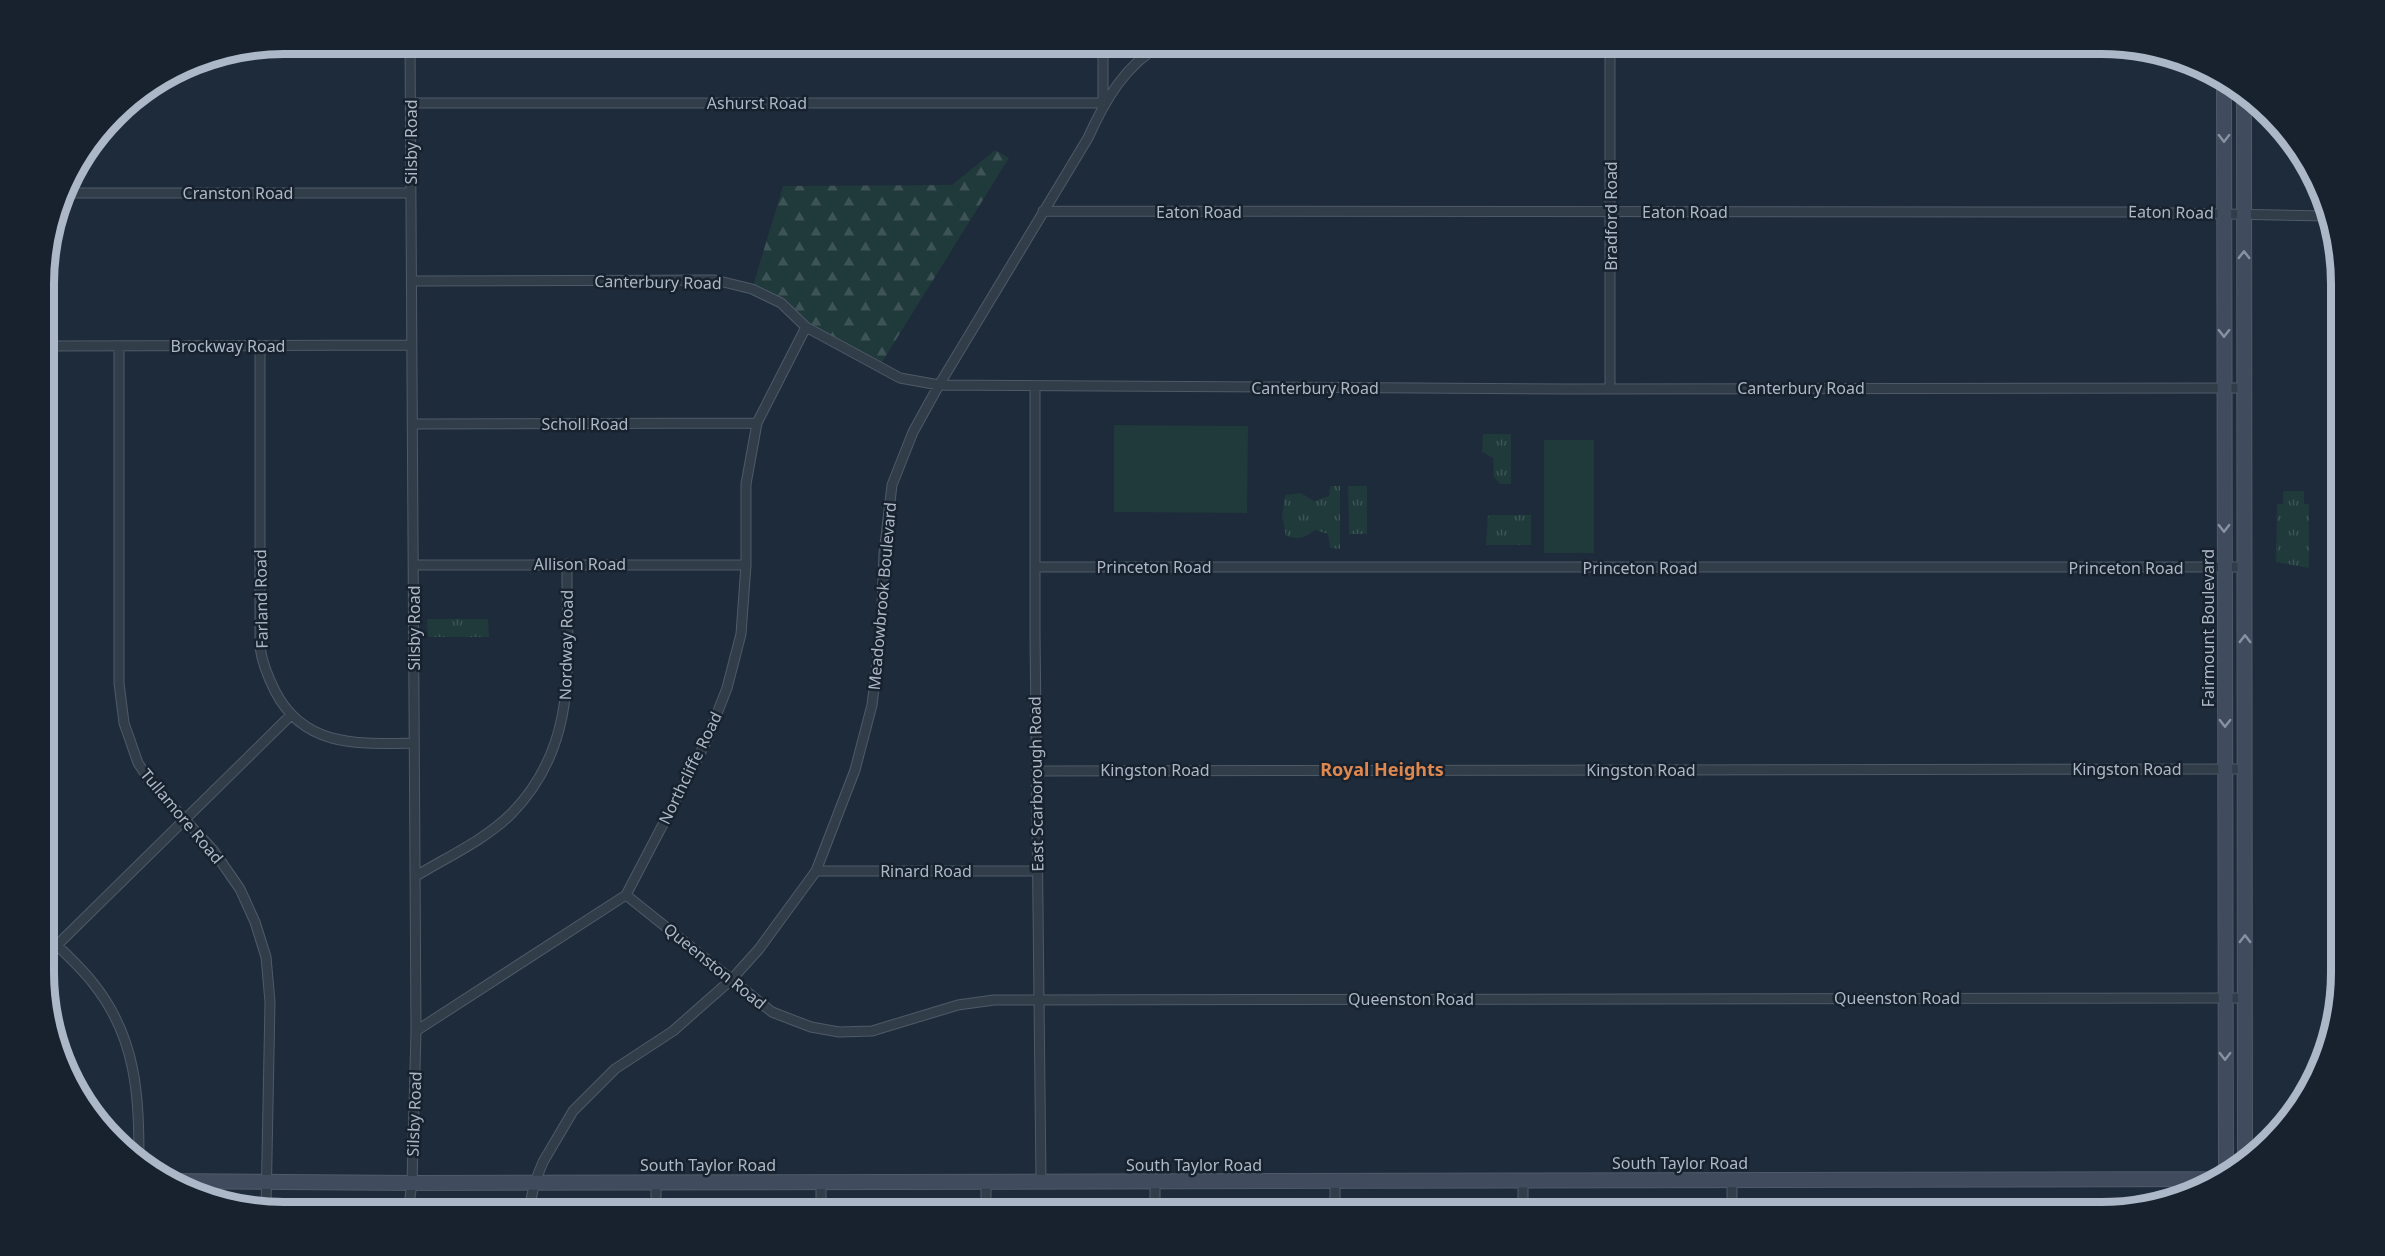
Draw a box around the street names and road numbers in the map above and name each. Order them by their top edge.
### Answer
street label: Ashurst Road [707,92,807,114]
street label: Silsby Road [400,100,422,185]
street label: Bradford Road [1600,161,1622,271]
street label: Cranston Road [183,182,293,204]
street label: Eaton Road [2128,200,2214,224]
street label: Eaton Road [1156,201,1242,223]
street label: Eaton Road [1642,201,1728,223]
street label: Canterbury Road [594,270,722,294]
street label: Brockway Road [171,335,285,357]
street label: Canterbury Road [1251,377,1379,399]
street label: Canterbury Road [1737,377,1865,399]
street label: Scholl Road [542,413,628,435]
street label: Meadowbrook Boulevard [863,501,901,691]
street label: Farland Road [249,549,273,649]
street label: Fairmount Boulevard [2197,549,2219,707]
street label: Allison Road [534,553,626,575]
street label: Princeton Road [1097,556,1211,578]
street label: Princeton Road [1583,557,1697,579]
street label: Princeton Road [2069,557,2183,579]
street label: Silsby Road [403,586,425,671]
street label: Nordway Road [554,590,578,700]
street label: East Scarborough Road [1023,696,1049,872]
street label: Northcliffe Road [653,708,727,828]
street label: Kingston Road [2072,758,2182,780]
street label: Kingston Road [1100,759,1210,781]
street label: Kingston Road [1586,759,1696,781]
street label: Tullamore Road [136,764,228,868]
street label: Rinard Road [880,860,972,882]
street label: Queenston Road [659,918,771,1014]
street label: Queenston Road [1834,987,1960,1009]
street label: Queenston Road [1348,988,1474,1010]
street label: Silsby Road [402,1071,426,1157]
street label: South Taylor Road [1612,1152,1748,1174]
street label: South Taylor Road [640,1154,776,1176]
street label: South Taylor Road [1126,1154,1262,1176]

